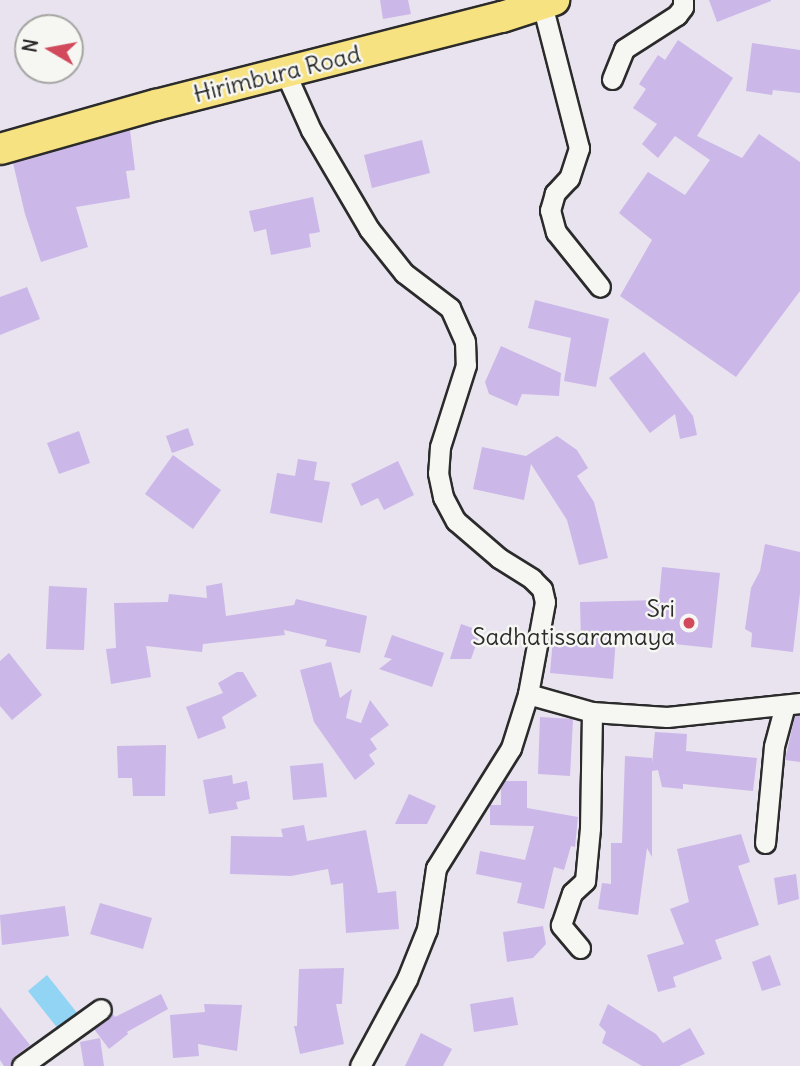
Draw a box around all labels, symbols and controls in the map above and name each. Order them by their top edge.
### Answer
north arrow [14,14,84,84]
text: N [17,37,43,54]
street label: Hirimbura Road [190,39,364,109]
place label: Sri Sadhatissaramaya [472,595,675,651]
marker: Sri Sadhatissaramaya [681,615,697,631]

